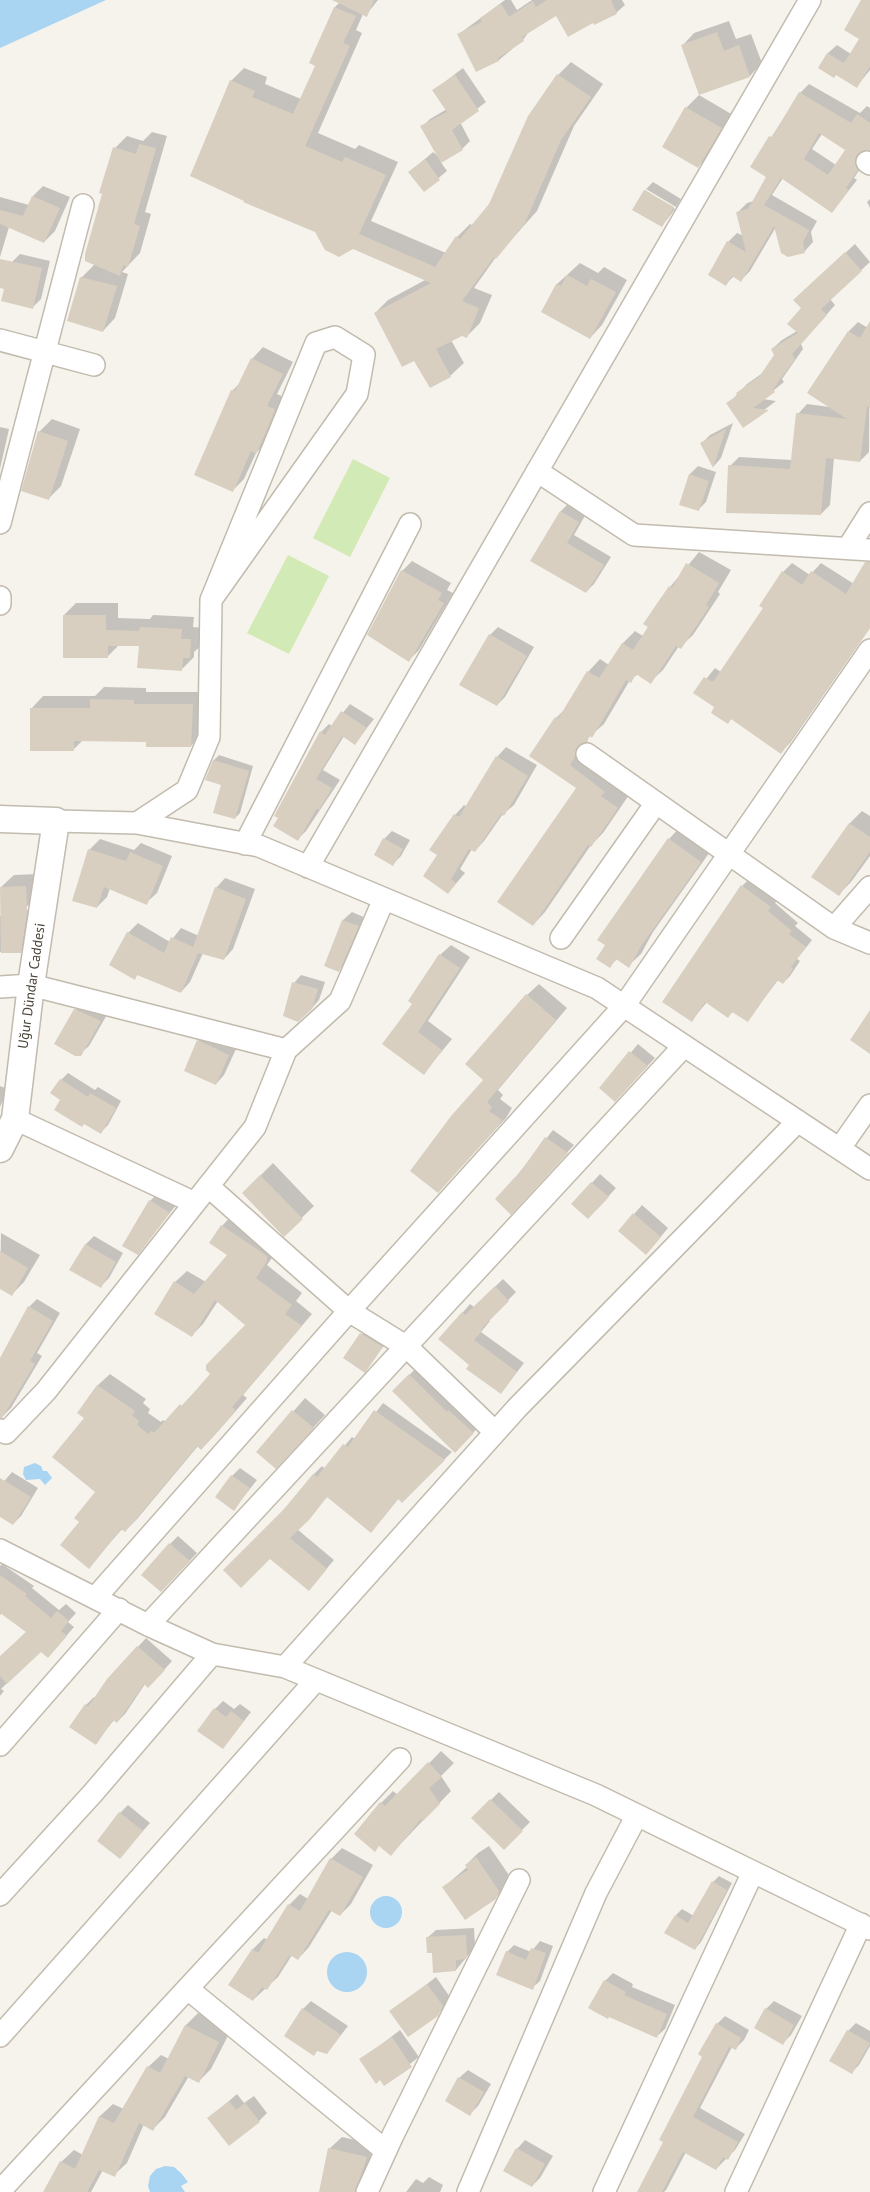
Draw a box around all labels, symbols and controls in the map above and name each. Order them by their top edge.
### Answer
street label: Uğur Dündar Caddesi [15,922,49,1050]

